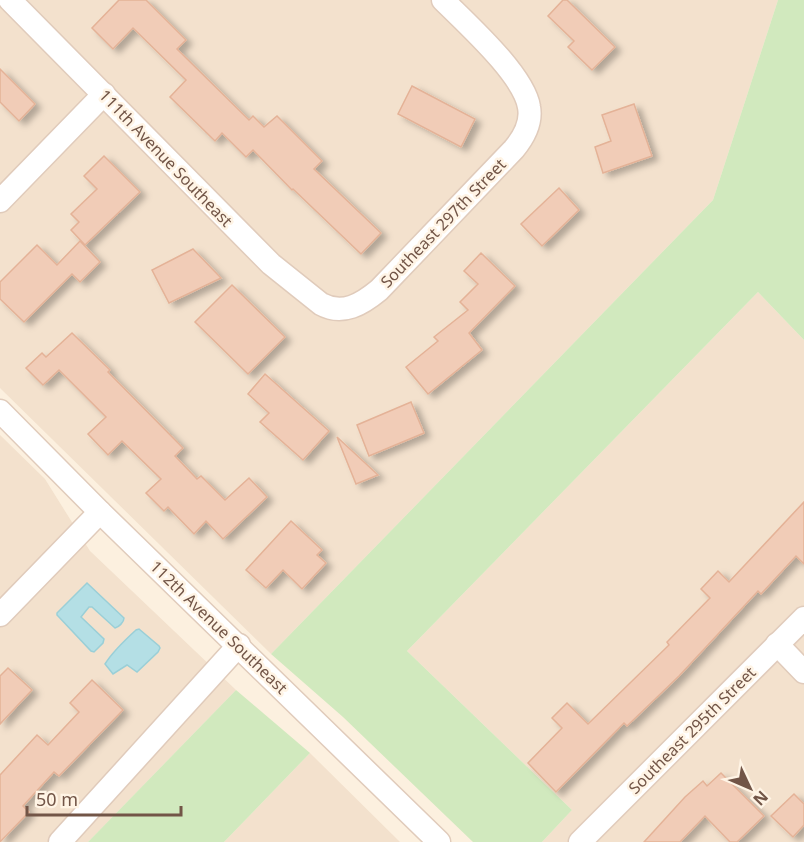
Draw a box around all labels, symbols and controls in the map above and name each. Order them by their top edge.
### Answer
street label: 111th Avenue Southeast [94,85,238,232]
street label: Southeast 297th Street [375,153,511,292]
street label: 112th Avenue Southeast [146,555,293,699]
street label: Southeast 295th Street [624,661,761,798]
north arrow [720,758,780,818]
scale bar [27,779,182,817]
text: N [748,786,773,811]
text: 50 m [36,787,78,811]

